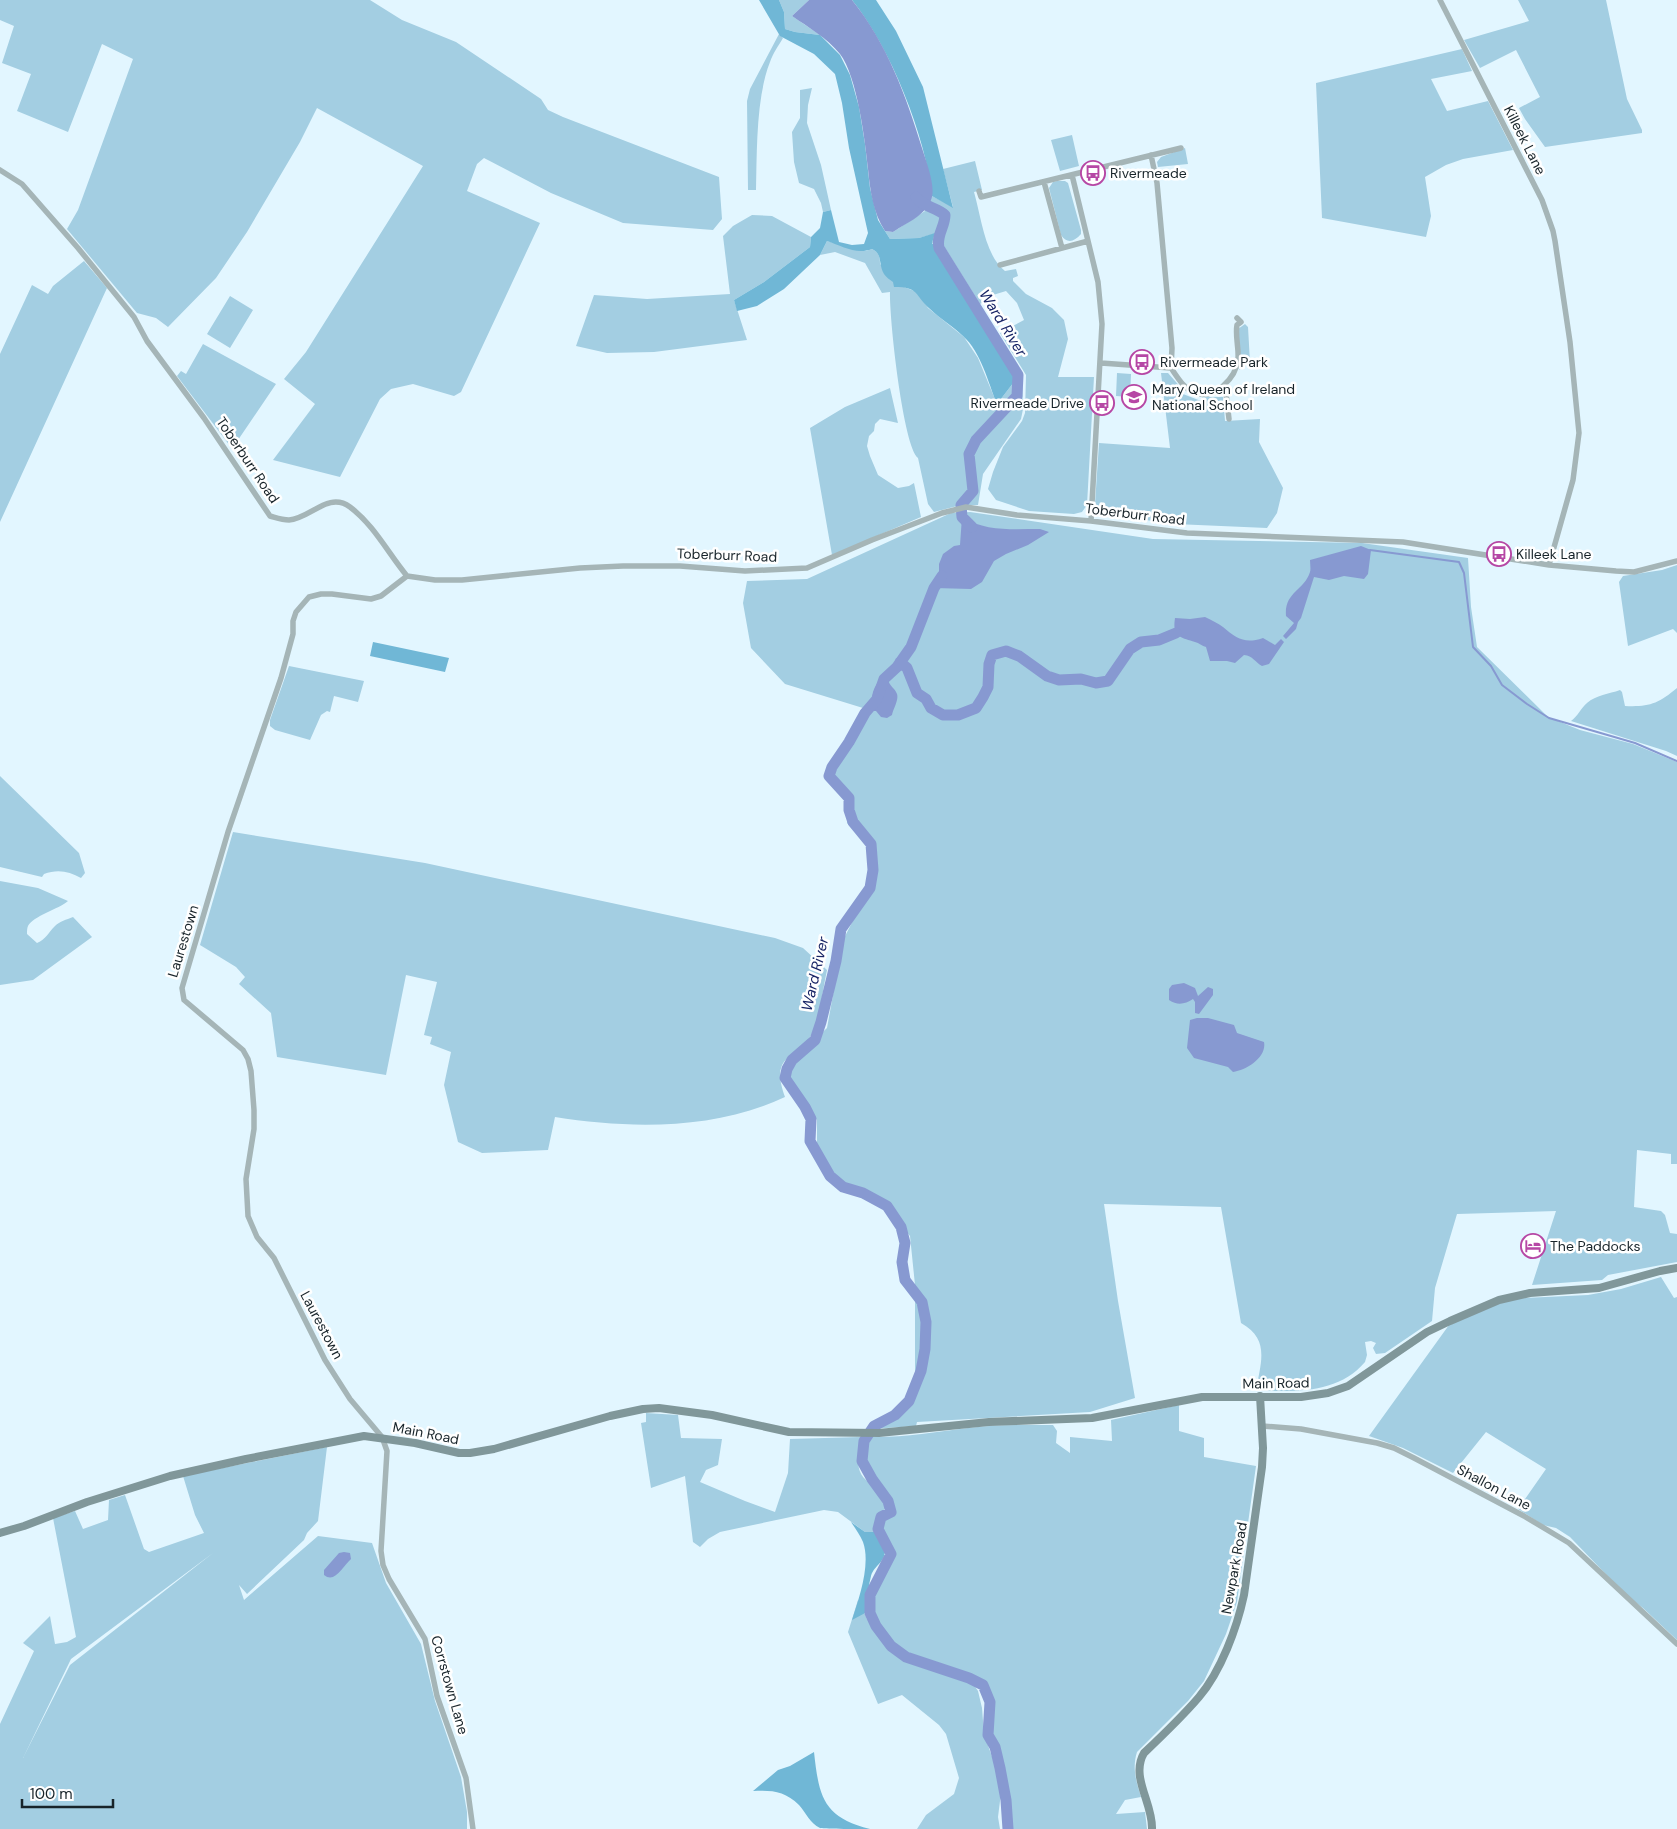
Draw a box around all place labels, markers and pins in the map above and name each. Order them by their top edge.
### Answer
bus stop icon: Rivermeade [1080,160,1106,186]
place label: Rivermeade [1110,164,1187,182]
bus stop icon: Rivermeade Park [1129,349,1155,375]
place label: Rivermeade Park [1160,353,1268,371]
place label: Mary Queen of Ireland National School [1152,380,1295,414]
school or university icon: Mary Queen of Ireland National School [1121,384,1147,410]
bus stop icon: Rivermeade Drive [1089,390,1115,416]
place label: Rivermeade Drive [971,394,1084,412]
bus stop icon: Killeek Lane [1486,541,1512,567]
place label: Killeek Lane [1516,545,1591,563]
hotel icon: The Paddocks [1520,1233,1546,1259]
place label: The Paddocks [1550,1237,1641,1255]

